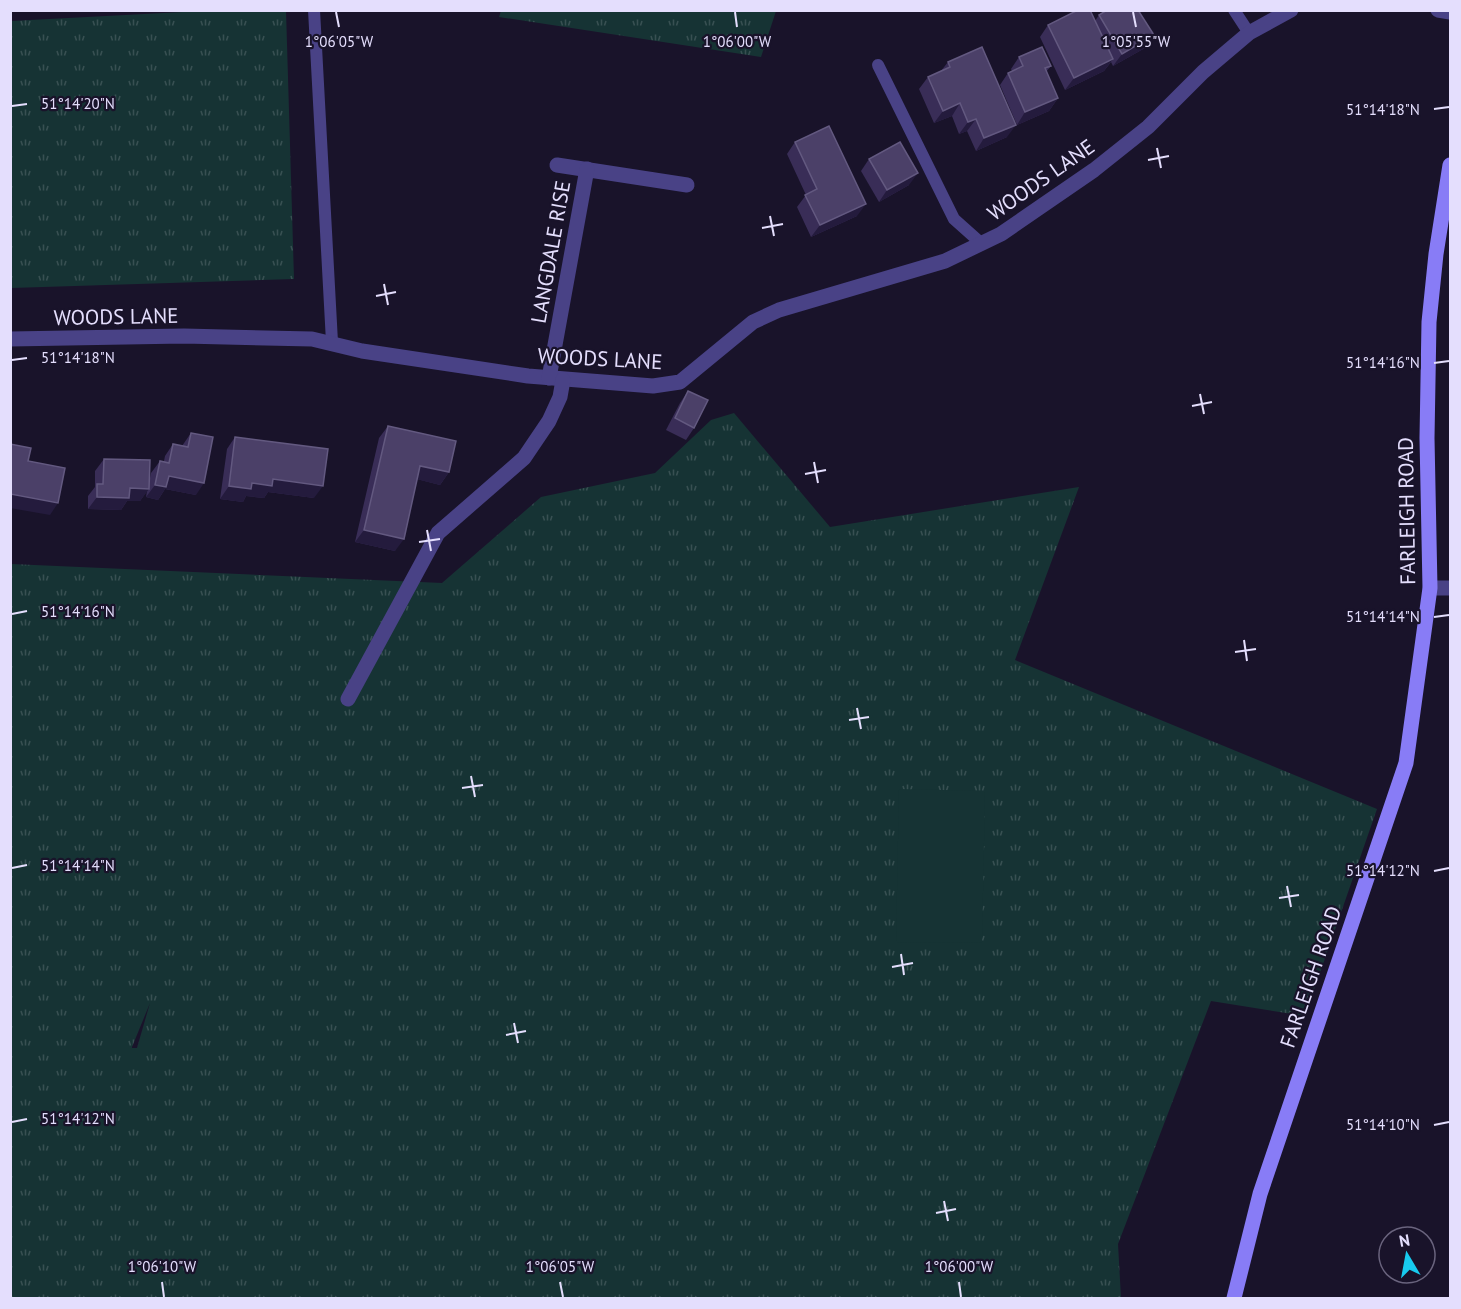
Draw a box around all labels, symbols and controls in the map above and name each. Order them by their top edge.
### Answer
text: 1°06'05"W [305,32,374,51]
text: 1°06'00"W [703,32,772,51]
text: 1°05'55"W [1102,32,1171,51]
text: 51°14'20"N [41,94,115,113]
text: 51°14'18"N [1346,100,1420,119]
street label: WOODS LANE [982,133,1100,226]
street label: LANGDALE RISE [525,178,576,325]
street label: WOODS LANE [53,302,179,331]
street label: WOODS LANE [537,342,663,375]
text: 51°14'18"N [41,348,115,367]
text: 51°14'16"N [1346,353,1420,372]
street label: FARLEIGH ROAD [1392,437,1421,585]
text: 51°14'16"N [41,602,115,621]
text: 51°14'14"N [1346,607,1420,626]
text: 51°14'14"N [41,856,115,875]
text: 51°14'12"N [1346,861,1420,880]
street label: FARLEIGH ROAD [1274,903,1347,1051]
text: 51°14'12"N [41,1109,115,1128]
text: 51°14'10"N [1346,1115,1420,1134]
north arrow [1377,1225,1437,1285]
text: N [1397,1229,1411,1251]
text: 1°06'10"W [128,1257,197,1276]
text: 1°06'05"W [526,1257,595,1276]
text: 1°06'00"W [925,1257,994,1276]

